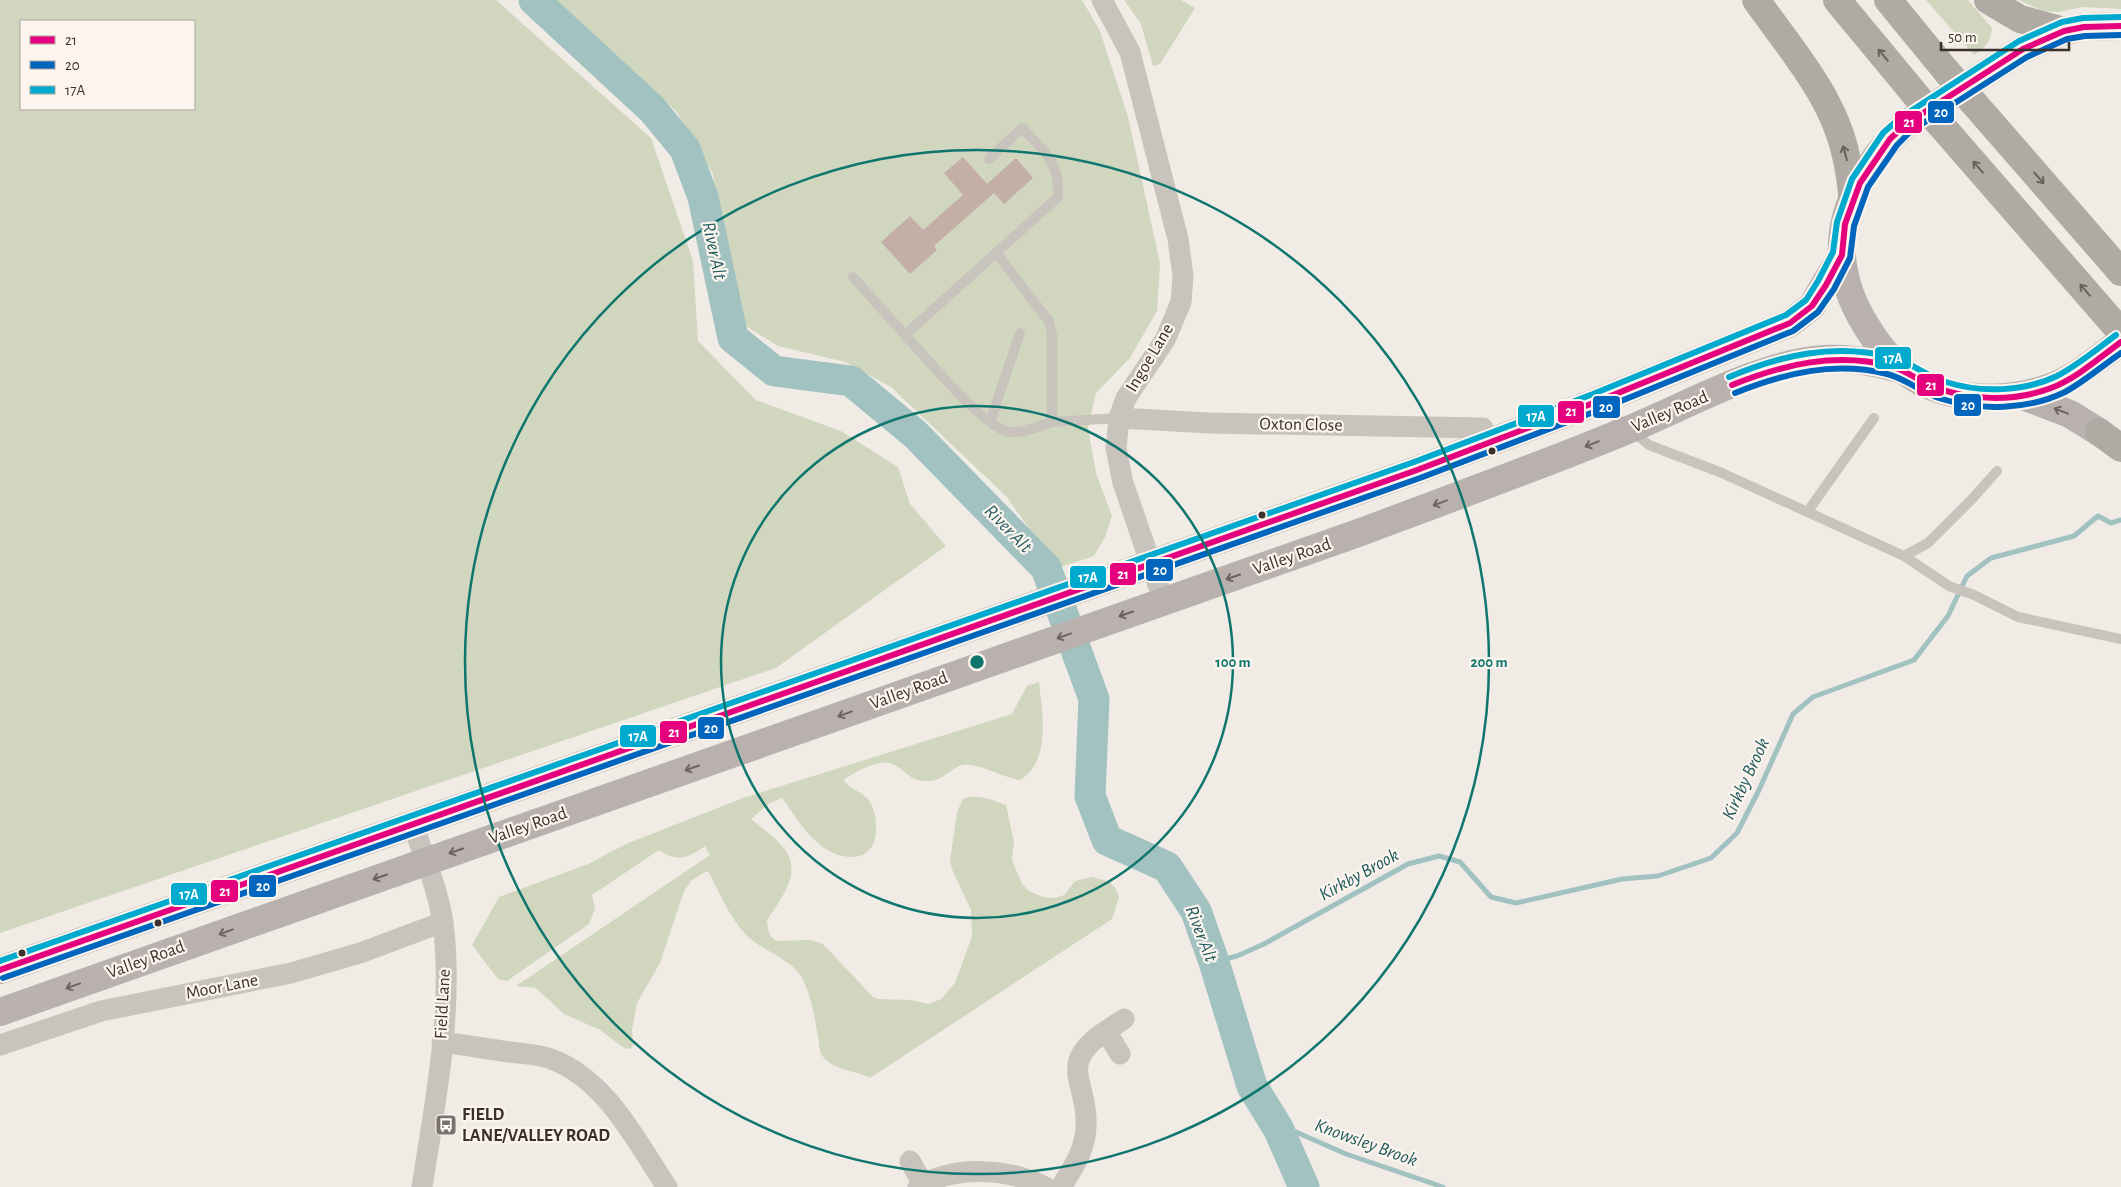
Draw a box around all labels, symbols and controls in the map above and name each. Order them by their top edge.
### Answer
legend [20,20,195,110]
scale bar [1941,20,2068,52]
text: 50 m [1948,30,1977,45]
text: 21 [65,33,77,48]
one-way arrow [1878,49,1889,62]
text: 20 [65,58,80,73]
text: 17A [65,83,85,98]
line badge: 20 [1927,100,1955,124]
text: 20 [1934,106,1948,120]
line badge: 21 [1894,110,1923,134]
text: 21 [1903,116,1915,130]
one-way arrow [1840,146,1849,162]
one-way arrow [1972,161,1984,174]
one-way arrow [2033,171,2045,184]
water label: River Alt [699,220,730,282]
one-way arrow [2079,284,2090,297]
street label: Ingoe Lane [1123,321,1177,395]
line badge: 17A [1874,346,1912,370]
text: 17A [1883,352,1903,366]
line badge: 21 [1916,373,1945,397]
text: 21 [1925,379,1937,393]
street label: Valley Road [1629,388,1711,436]
line badge: 20 [1953,393,1982,417]
line badge: 20 [1592,395,1621,419]
text: 20 [1961,399,1975,413]
line badge: 21 [1557,400,1585,424]
text: 20 [1599,401,1613,415]
line badge: 17A [1517,404,1555,428]
text: 21 [1565,405,1577,419]
one-way arrow [2054,406,2069,415]
text: 17A [1526,410,1546,424]
street label: Oxton Close [1259,415,1343,435]
one-way arrow [1585,440,1600,449]
unlabelled marker [1487,446,1497,456]
one-way arrow [1433,498,1448,508]
water label: River Alt [981,501,1036,557]
unlabelled marker [1257,510,1267,520]
street label: Valley Road [1251,535,1333,579]
line badge: 20 [1145,558,1174,582]
line badge: 21 [1109,562,1137,586]
text: 20 [1153,564,1167,578]
line badge: 17A [1069,565,1107,589]
text: 21 [1117,568,1129,582]
text: 17A [1078,571,1098,585]
one-way arrow [1226,573,1241,582]
one-way arrow [1119,610,1135,620]
one-way arrow [1057,632,1072,641]
centre of rings [968,653,986,671]
text: 100 m [1215,655,1251,670]
text: 200 m [1470,655,1508,670]
street label: Valley Road [868,669,950,713]
one-way arrow [838,710,853,719]
line badge: 20 [697,716,725,740]
line badge: 21 [659,720,688,744]
text: 20 [704,722,718,736]
line badge: 17A [619,724,657,748]
text: 21 [668,726,680,740]
text: 17A [628,730,648,744]
water label: Kirkby Brook [1719,735,1773,823]
one-way arrow [685,764,700,773]
street label: Valley Road [487,804,569,848]
water label: Kirkby Brook [1316,845,1402,905]
one-way arrow [448,847,464,857]
one-way arrow [372,873,388,883]
line badge: 20 [248,874,277,898]
line badge: 21 [210,879,239,903]
text: 20 [256,880,270,894]
line badge: 17A [170,882,208,906]
text: 21 [219,885,231,899]
text: 17A [179,888,199,902]
water label: River Alt [1182,903,1221,966]
unlabelled marker [153,918,163,928]
one-way arrow [219,928,235,937]
street label: Valley Road [105,938,187,982]
unlabelled marker [17,948,27,958]
street label: Field Lane [432,968,454,1040]
street label: Moor Lane [184,971,260,1003]
one-way arrow [66,982,82,991]
place label: FIELD LANE/VALLEY ROAD [462,1106,610,1145]
bus stop icon: FIELD LANE/VALLEY ROAD [434,1113,458,1137]
water label: Knowsley Brook [1312,1116,1420,1170]

